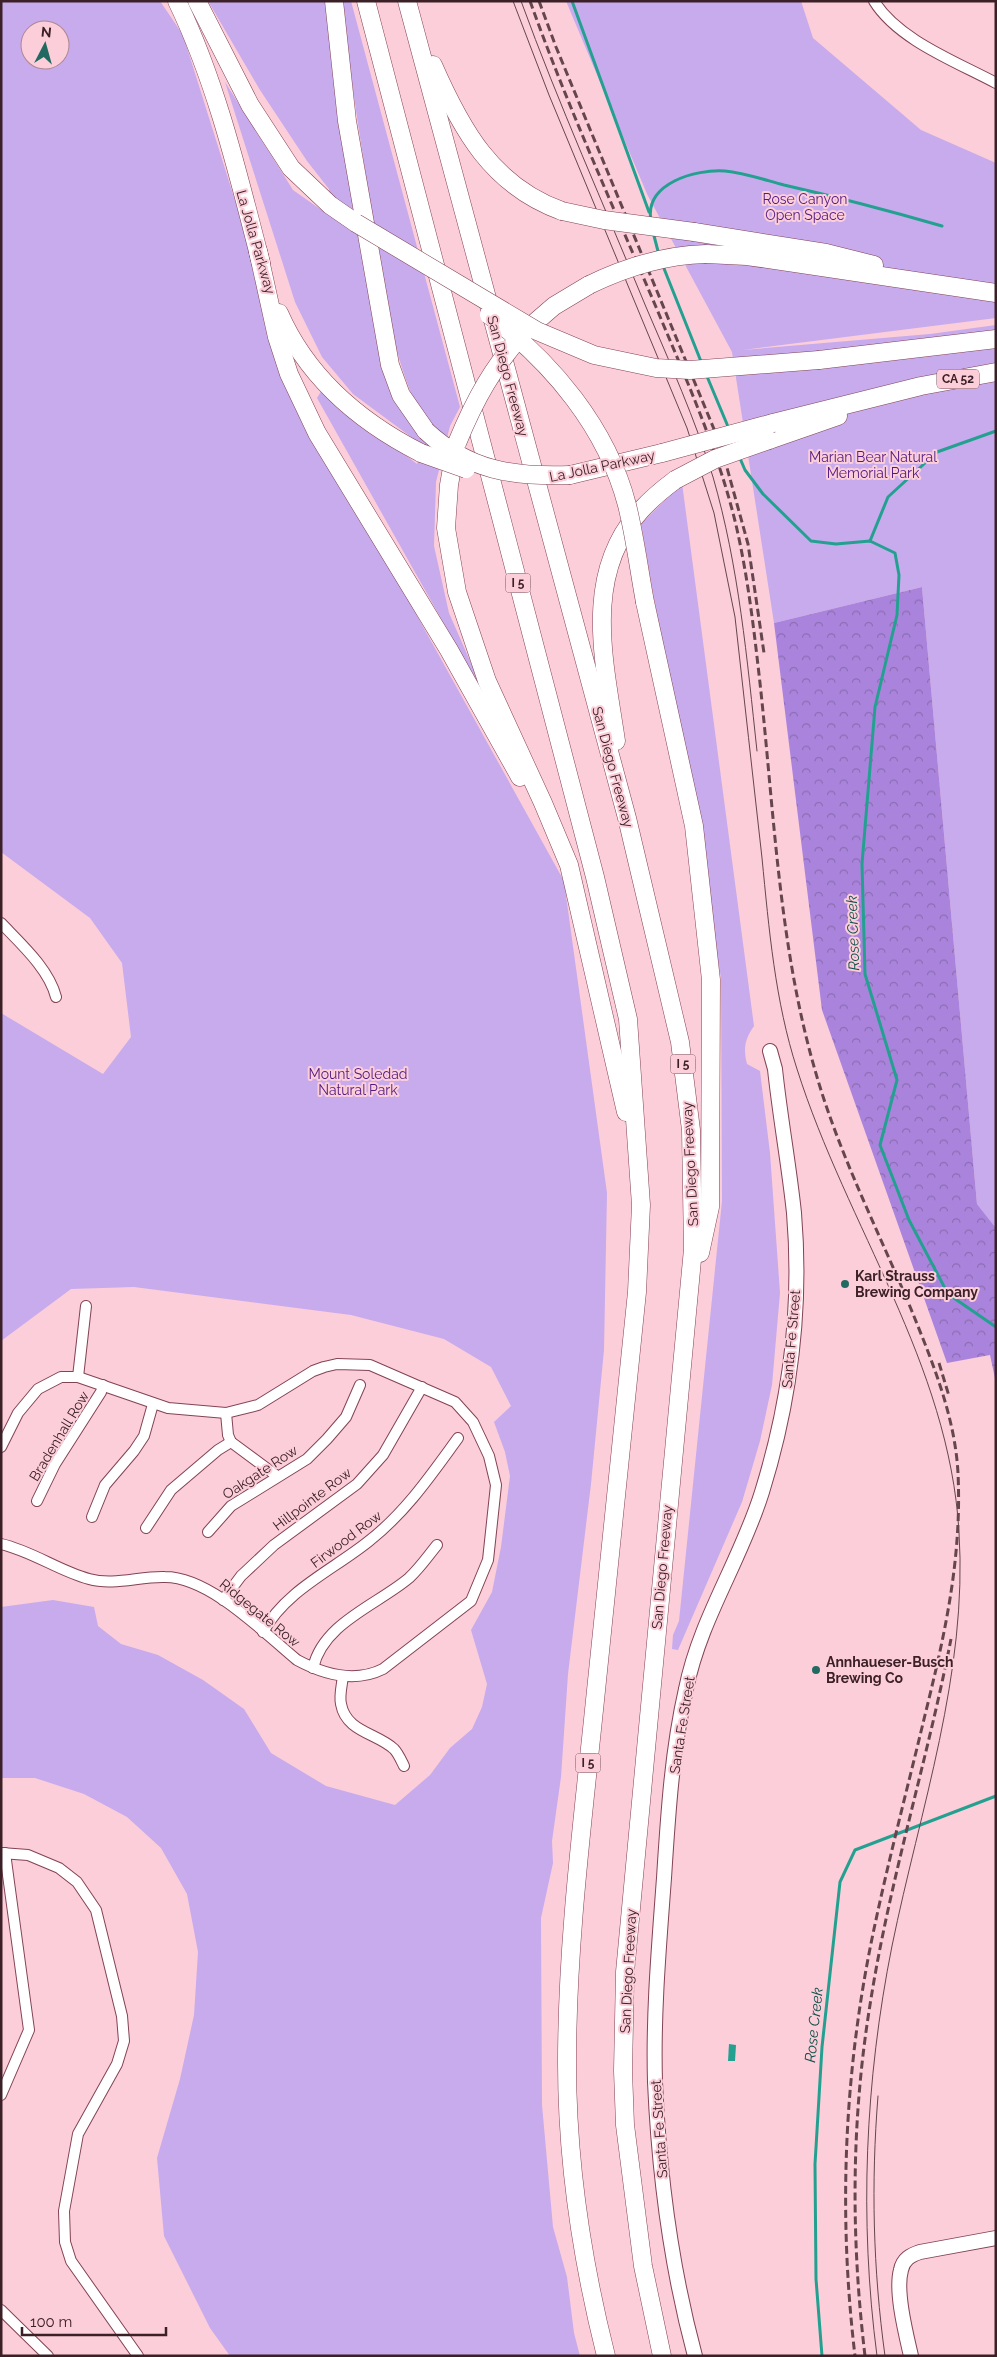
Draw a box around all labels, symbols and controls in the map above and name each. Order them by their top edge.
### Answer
north arrow [20,20,70,70]
text: N [40,24,53,41]
street label: La Jolla Parkway [233,188,279,296]
park label: Rose Canyon Open Space [763,191,847,223]
street label: San Diego Freeway [484,314,532,439]
road number: CA 52 [937,369,979,388]
street label: La Jolla Parkway [548,447,657,485]
park label: Marian Bear Natural Memorial Park [809,449,937,481]
road number: I 5 [506,574,530,592]
street label: San Diego Freeway [589,705,637,830]
water label: Rose Creek [843,895,863,971]
road number: I 5 [670,1054,696,1074]
park label: Mount Soledad Natural Park [308,1066,408,1098]
street label: San Diego Freeway [679,1101,701,1227]
place label: Karl Strauss Brewing Company [855,1268,978,1300]
marker: Karl Strauss Brewing Company [839,1278,851,1290]
street label: Santa Fe Street [779,1289,803,1389]
street label: Bradenhall Row [26,1388,92,1484]
street label: Oakgate Row [220,1442,301,1502]
street label: Hillpointe Row [270,1464,355,1534]
street label: San Diego Freeway [649,1504,675,1630]
street label: Firwood Row [307,1507,385,1571]
street label: Ridgegate Row [217,1576,304,1651]
place label: Annhaueser-Busch Brewing Co [826,1654,954,1686]
marker: Annhaueser-Busch Brewing Co [810,1664,822,1676]
street label: Santa Fe Street [666,1675,698,1775]
road number: I 5 [576,1754,600,1772]
street label: San Diego Freeway [617,1908,639,2034]
water label: Rose Creek [801,1987,827,2063]
street label: Santa Fe Street [648,2079,670,2179]
scale bar [22,2304,166,2336]
text: 100 m [30,2313,72,2331]

